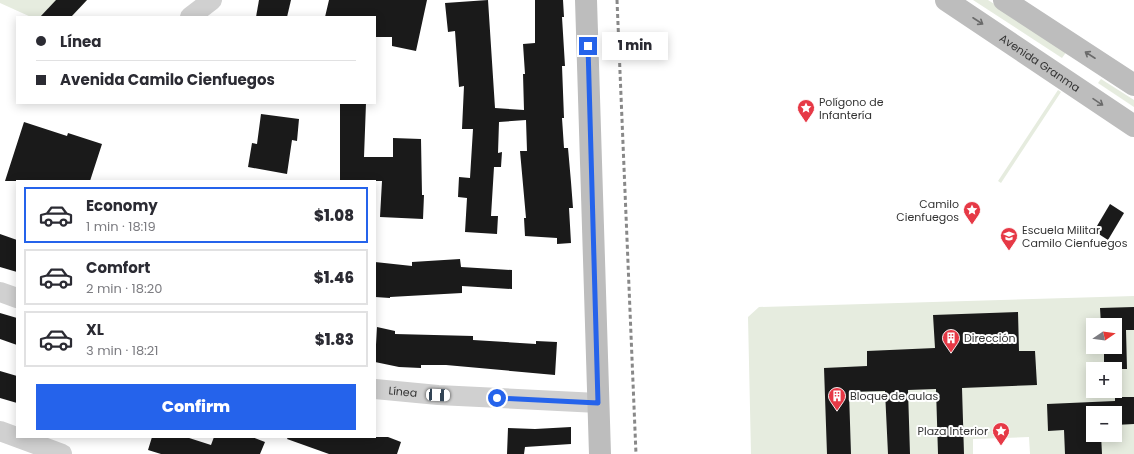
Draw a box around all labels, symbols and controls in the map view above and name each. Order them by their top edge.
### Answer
one-way arrow [973,17,984,26]
street label: Avenida Granma [996,30,1083,96]
text: Línea [60,31,102,52]
callout: 1 min [602,32,668,60]
text: 1 min [618,36,652,55]
route end [579,37,597,55]
one-way arrow [1085,51,1096,59]
text: Avenida Camilo Cienfuegos [60,69,275,90]
place label: Polígono de Infantería [819,94,884,123]
place icon: Polígono de Infantería [796,98,816,123]
one-way arrow [1092,98,1104,106]
text: Economy [86,195,158,216]
place label: Camilo Cienfuegos [896,196,959,225]
icon: car [38,197,74,233]
place icon: Camilo Cienfuegos [962,200,982,225]
text: $1.08 [314,205,354,226]
text: 1 min · 18:19 [86,217,156,236]
place label: Escuela Militar Camilo Cienfuegos [1022,222,1128,251]
school or university icon: Escuela Militar Camilo Cienfuegos [999,226,1019,251]
text: Comfort [86,257,150,278]
icon: car [38,259,74,295]
text: $1.46 [314,267,354,288]
text: 2 min · 18:20 [86,279,162,298]
north arrow [1086,318,1122,354]
map controls [1086,318,1122,442]
text: XL [86,319,104,340]
icon: car [38,321,74,357]
building icon: Dirección [941,328,961,353]
text: $1.83 [315,329,354,350]
place label: Dirección [964,330,1016,346]
text: 3 min · 18:21 [86,341,159,360]
button: + [1086,362,1122,398]
street label: Línea [388,382,418,401]
button: Confirm [36,384,356,430]
building icon: Bloque de aulas [827,386,847,411]
car [426,388,450,402]
place label: Bloque de aulas [850,388,939,404]
route start [488,389,506,407]
button: − [1086,406,1122,442]
place icon: Plaza Interior [991,421,1011,446]
place label: Plaza Interior [918,423,988,439]

